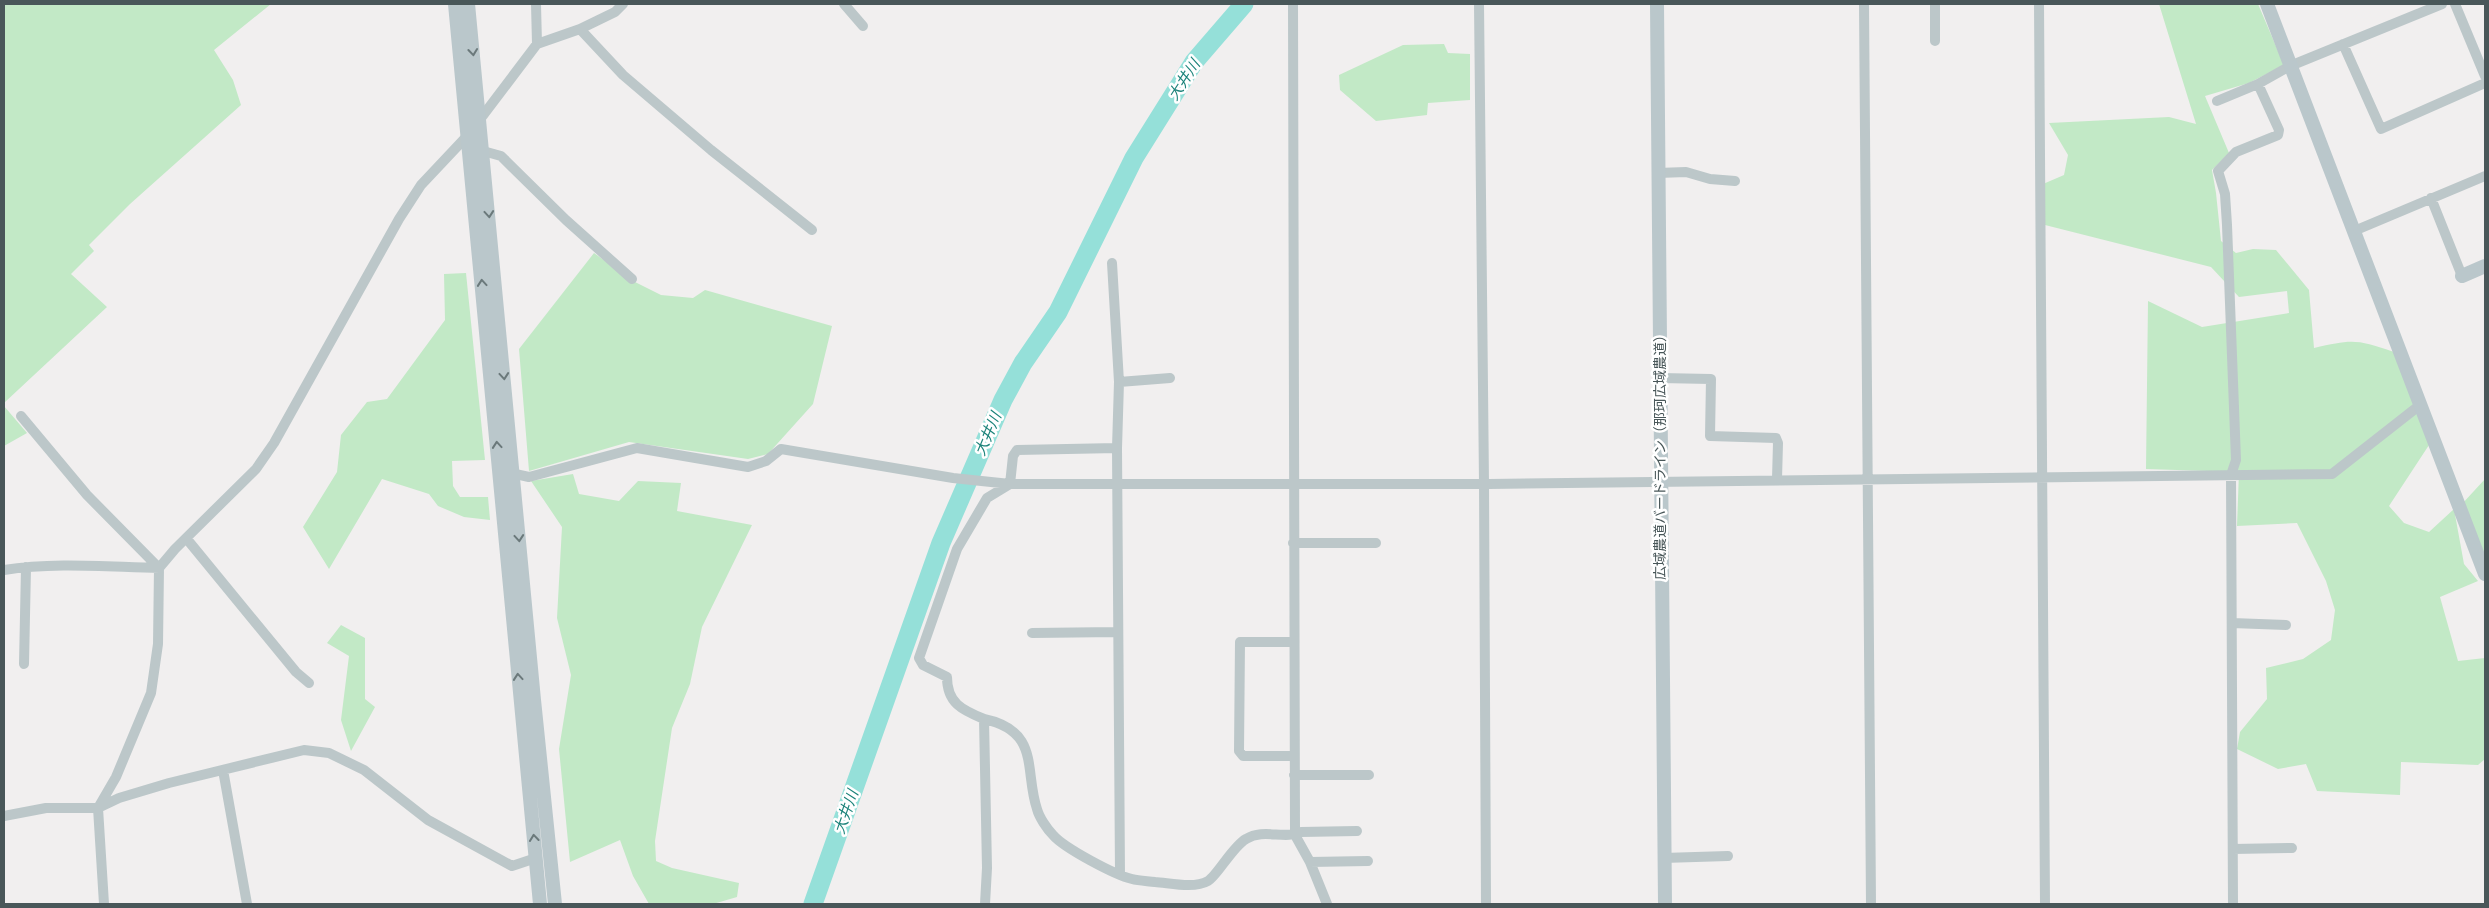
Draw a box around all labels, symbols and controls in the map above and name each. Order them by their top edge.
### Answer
one-way arrow [467,49,478,57]
water label: 大井川 [1164,55,1205,104]
one-way arrow [483,210,494,218]
one-way arrow [477,279,488,287]
street label: 広域農道バードライン（那珂広域農道） [1652,328,1669,580]
one-way arrow [498,372,509,380]
water label: 大井川 [971,408,1006,458]
one-way arrow [492,441,503,449]
one-way arrow [513,534,524,542]
one-way arrow [513,672,524,680]
water label: 大井川 [830,786,862,836]
one-way arrow [529,834,540,842]

